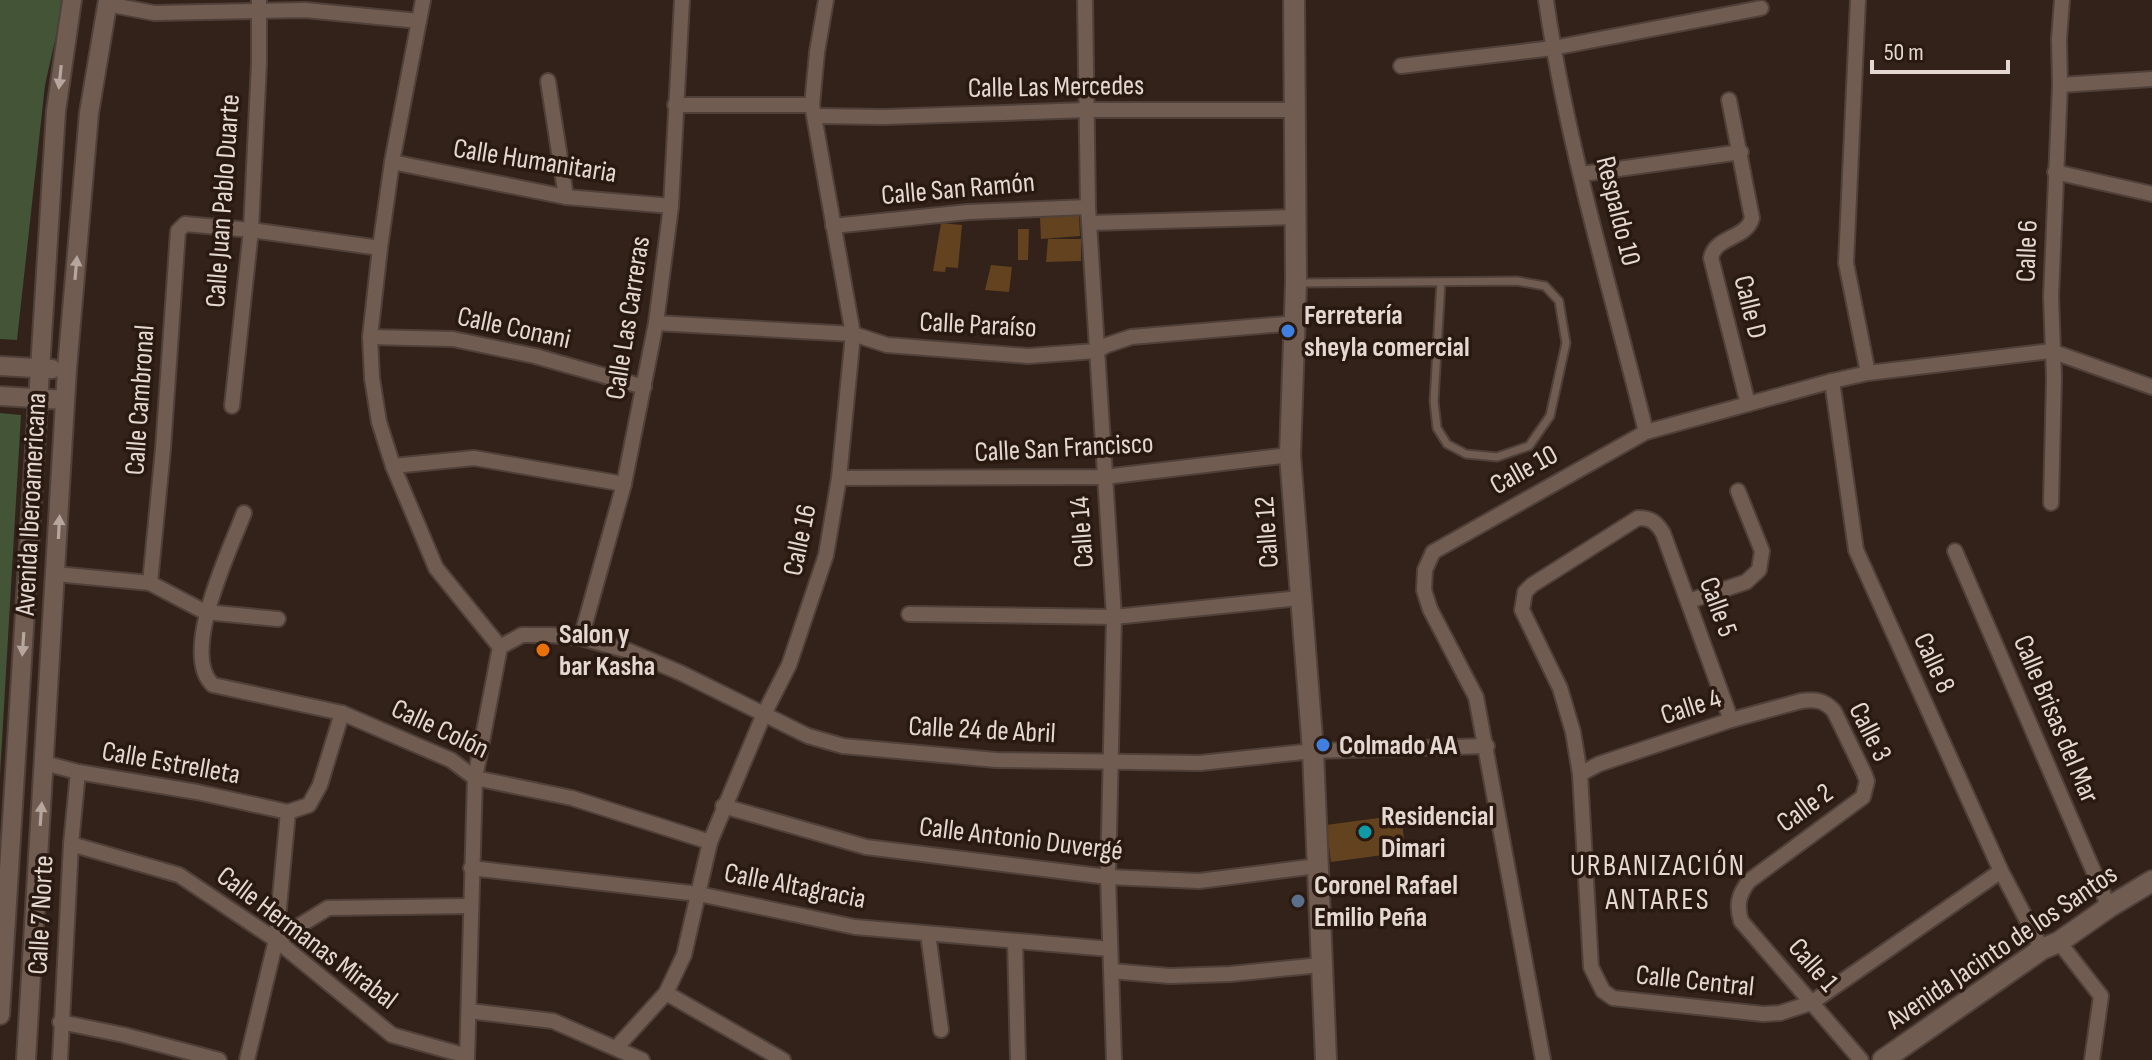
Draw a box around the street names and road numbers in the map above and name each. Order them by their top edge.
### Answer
street label: Calle Las Mercedes [967,69,1145,105]
street label: Calle Juan Pablo Duarte [199,93,247,309]
street label: Calle Humanitaria [451,132,619,190]
street label: Respaldo 10 [1589,153,1647,269]
street label: Calle San Ramón [880,166,1036,212]
street label: Calle 6 [2009,219,2045,283]
street label: Calle Las Carreras [599,234,657,402]
street label: Calle D [1726,272,1774,342]
street label: Calle Conani [454,300,574,356]
street label: Calle Paraíso [918,305,1038,345]
street label: Calle Cambronal [118,324,162,476]
street label: Avenida Iberoamericana [9,392,53,617]
street label: Calle San Francisco [974,427,1154,469]
street label: Calle 10 [1484,438,1564,502]
street label: Calle 14 [1063,495,1101,569]
street label: Calle 12 [1248,495,1286,569]
street label: Calle 16 [776,501,824,579]
street label: Calle 5 [1692,573,1744,641]
street label: Calle 8 [1906,628,1962,698]
street label: Calle Brisas del Mar [2006,630,2106,808]
street label: Calle 4 [1657,682,1726,732]
street label: Calle Colón [386,692,494,766]
street label: Calle 3 [1841,697,1899,767]
street label: Calle 24 de Abril [908,710,1056,750]
street label: Calle Estrelleta [99,735,243,791]
street label: Calle 2 [1770,777,1840,839]
street label: Calle Antonio Duvergé [917,810,1125,868]
street label: Calle 7 Norte [21,854,61,976]
street label: Calle Altagracia [721,856,869,916]
street label: Avenida Jacinto de los Santos [1880,858,2123,1037]
street label: Calle Hermanas Mirabal [210,859,404,1017]
street label: Calle 1 [1781,932,1845,999]
street label: Calle Central [1634,958,1756,1004]

